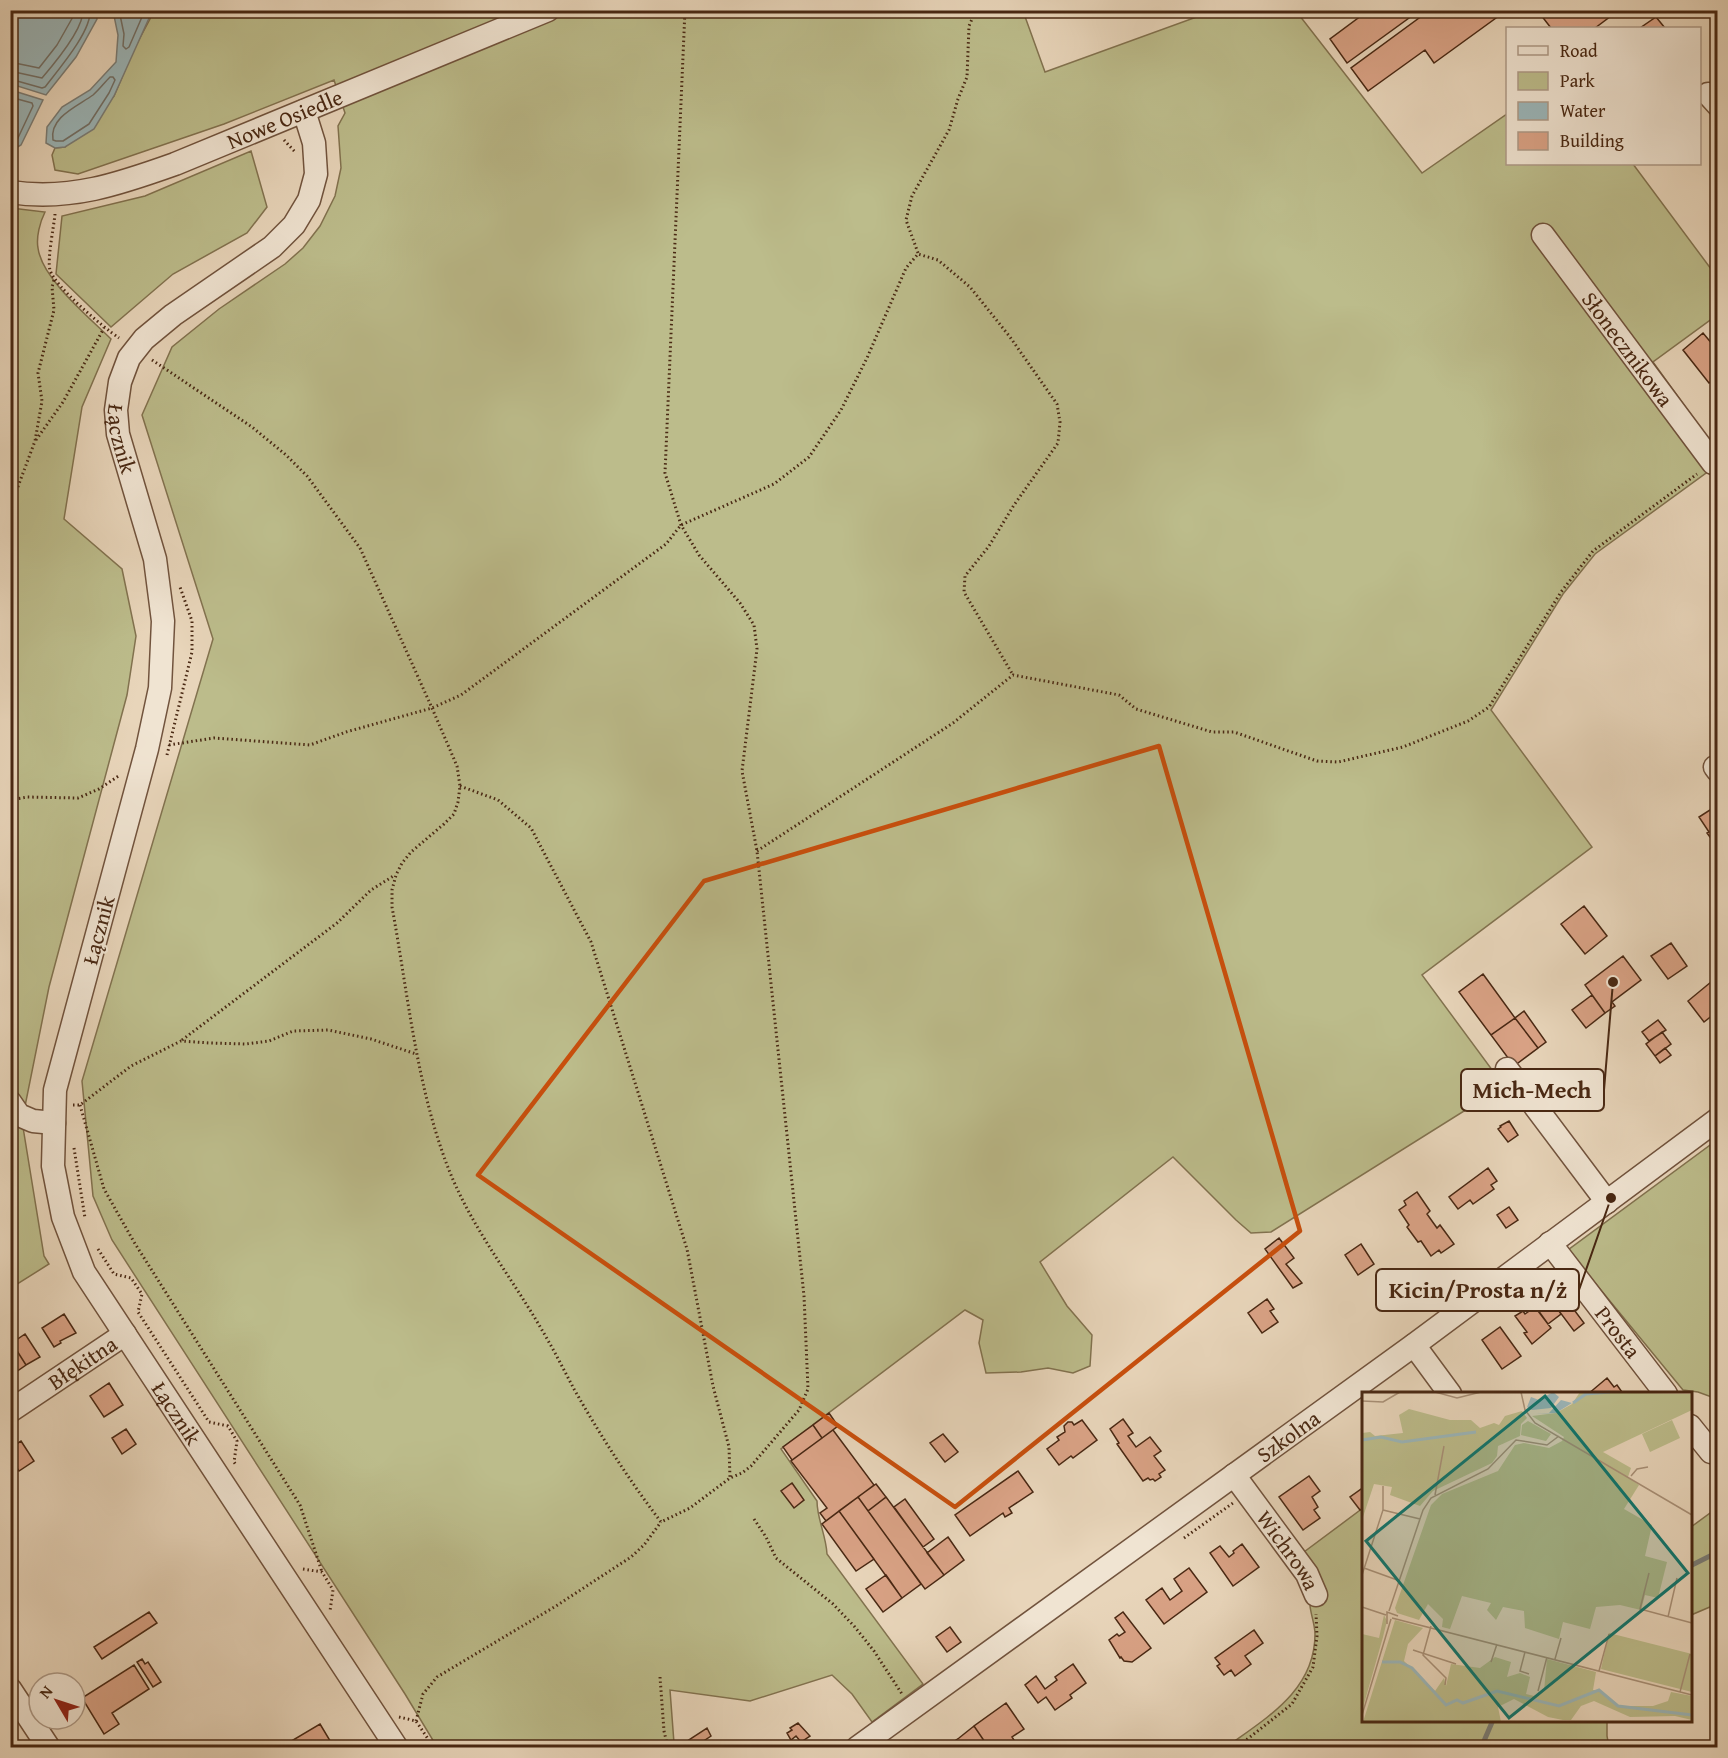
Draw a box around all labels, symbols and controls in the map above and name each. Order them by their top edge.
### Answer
legend [1506,27,1701,165]
text: Road [1560,37,1598,64]
text: Park [1560,67,1596,94]
street label: Nowe Osiedle [222,81,347,157]
text: Water [1560,97,1606,124]
text: Building [1560,127,1624,154]
street label: Słonecznikowa [1574,285,1682,414]
street label: Łącznik [99,402,145,478]
street label: Łącznik [73,891,123,968]
callout: Mich-Mech [1461,1069,1604,1111]
text: Mich-Mech [1473,1072,1591,1107]
callout: Kicin/Prosta n/ż [1376,1269,1579,1311]
text: Kicin/Prosta n/ż [1389,1272,1567,1307]
street label: Prosta [1588,1299,1649,1365]
street label: Błękitna [41,1328,124,1397]
street label: Łącznik [144,1375,210,1452]
inset map [1362,1392,1692,1722]
street label: Szkolna [1250,1402,1327,1470]
street label: Wichrowa [1249,1503,1328,1596]
north arrow [27,1671,87,1731]
text: N [33,1680,58,1703]

